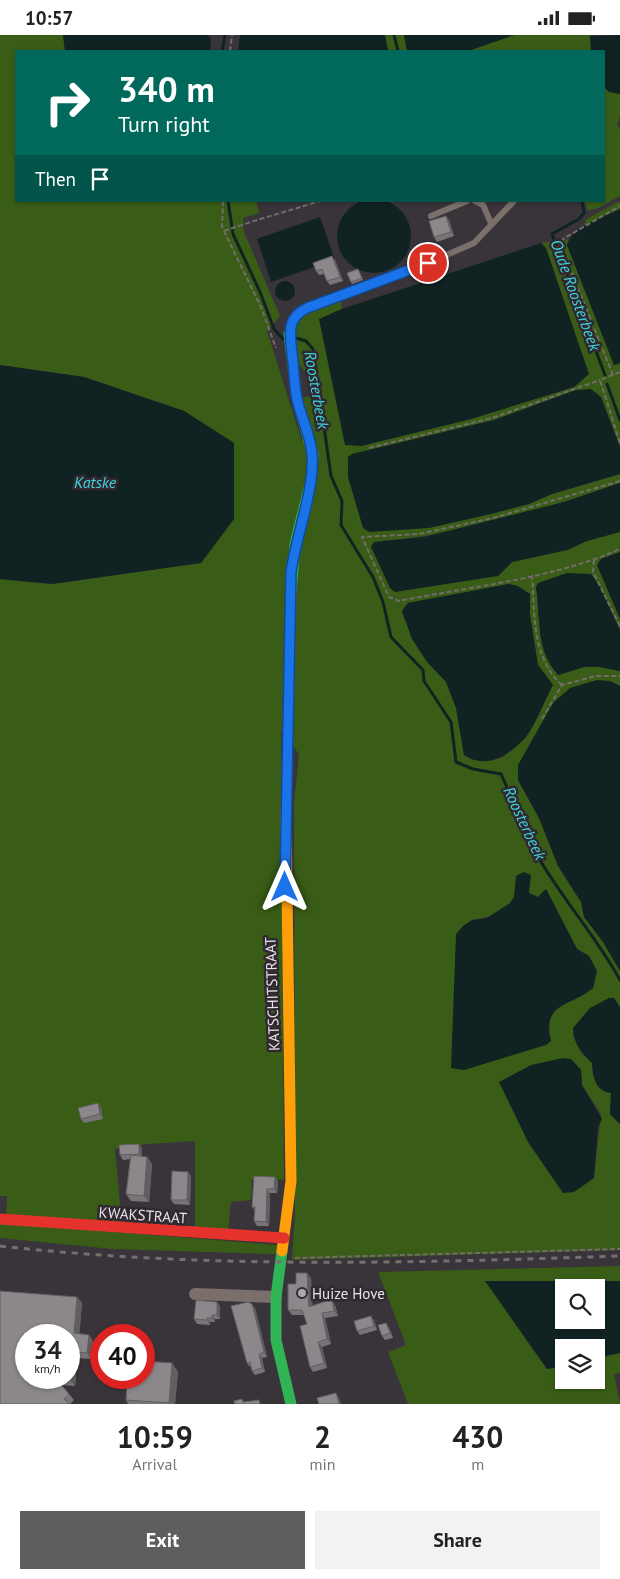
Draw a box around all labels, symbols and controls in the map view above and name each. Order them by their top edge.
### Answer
text: 10:57 [25,6,73,30]
text: 340 m [118,66,215,112]
icon: right [35,70,100,135]
text: Turn right [118,110,210,138]
icon: arrive [86,165,114,193]
text: Then [35,167,76,191]
water label: Oude Roosterbeek [547,237,606,354]
pin [407,242,449,284]
icon: arrive [414,249,442,277]
water label: Roosterbeek [300,350,334,431]
water label: Katske [74,472,117,492]
water label: Roosterbeek [499,783,551,864]
position arrow [258,860,310,912]
street label: KATSCHITSTRAAT [260,936,283,1051]
street label: KWAKSTRAAT [98,1202,189,1228]
map controls [555,1279,605,1389]
button: search [555,1279,605,1329]
place label: Huize Hove [312,1284,385,1303]
marker: Huize Hove [296,1287,308,1299]
speed limit sign: 40 [90,1324,155,1389]
text: 34 [33,1334,62,1366]
button: layers [555,1339,605,1389]
text: km/h [34,1361,61,1376]
text: 10:59 [117,1417,193,1456]
text: 2 [314,1417,331,1456]
text: 430 [452,1417,503,1456]
text: Arrival [132,1454,177,1474]
text: min [310,1454,336,1474]
text: m [471,1454,484,1474]
button: Exit [20,1511,305,1569]
button: Share [315,1511,600,1569]

